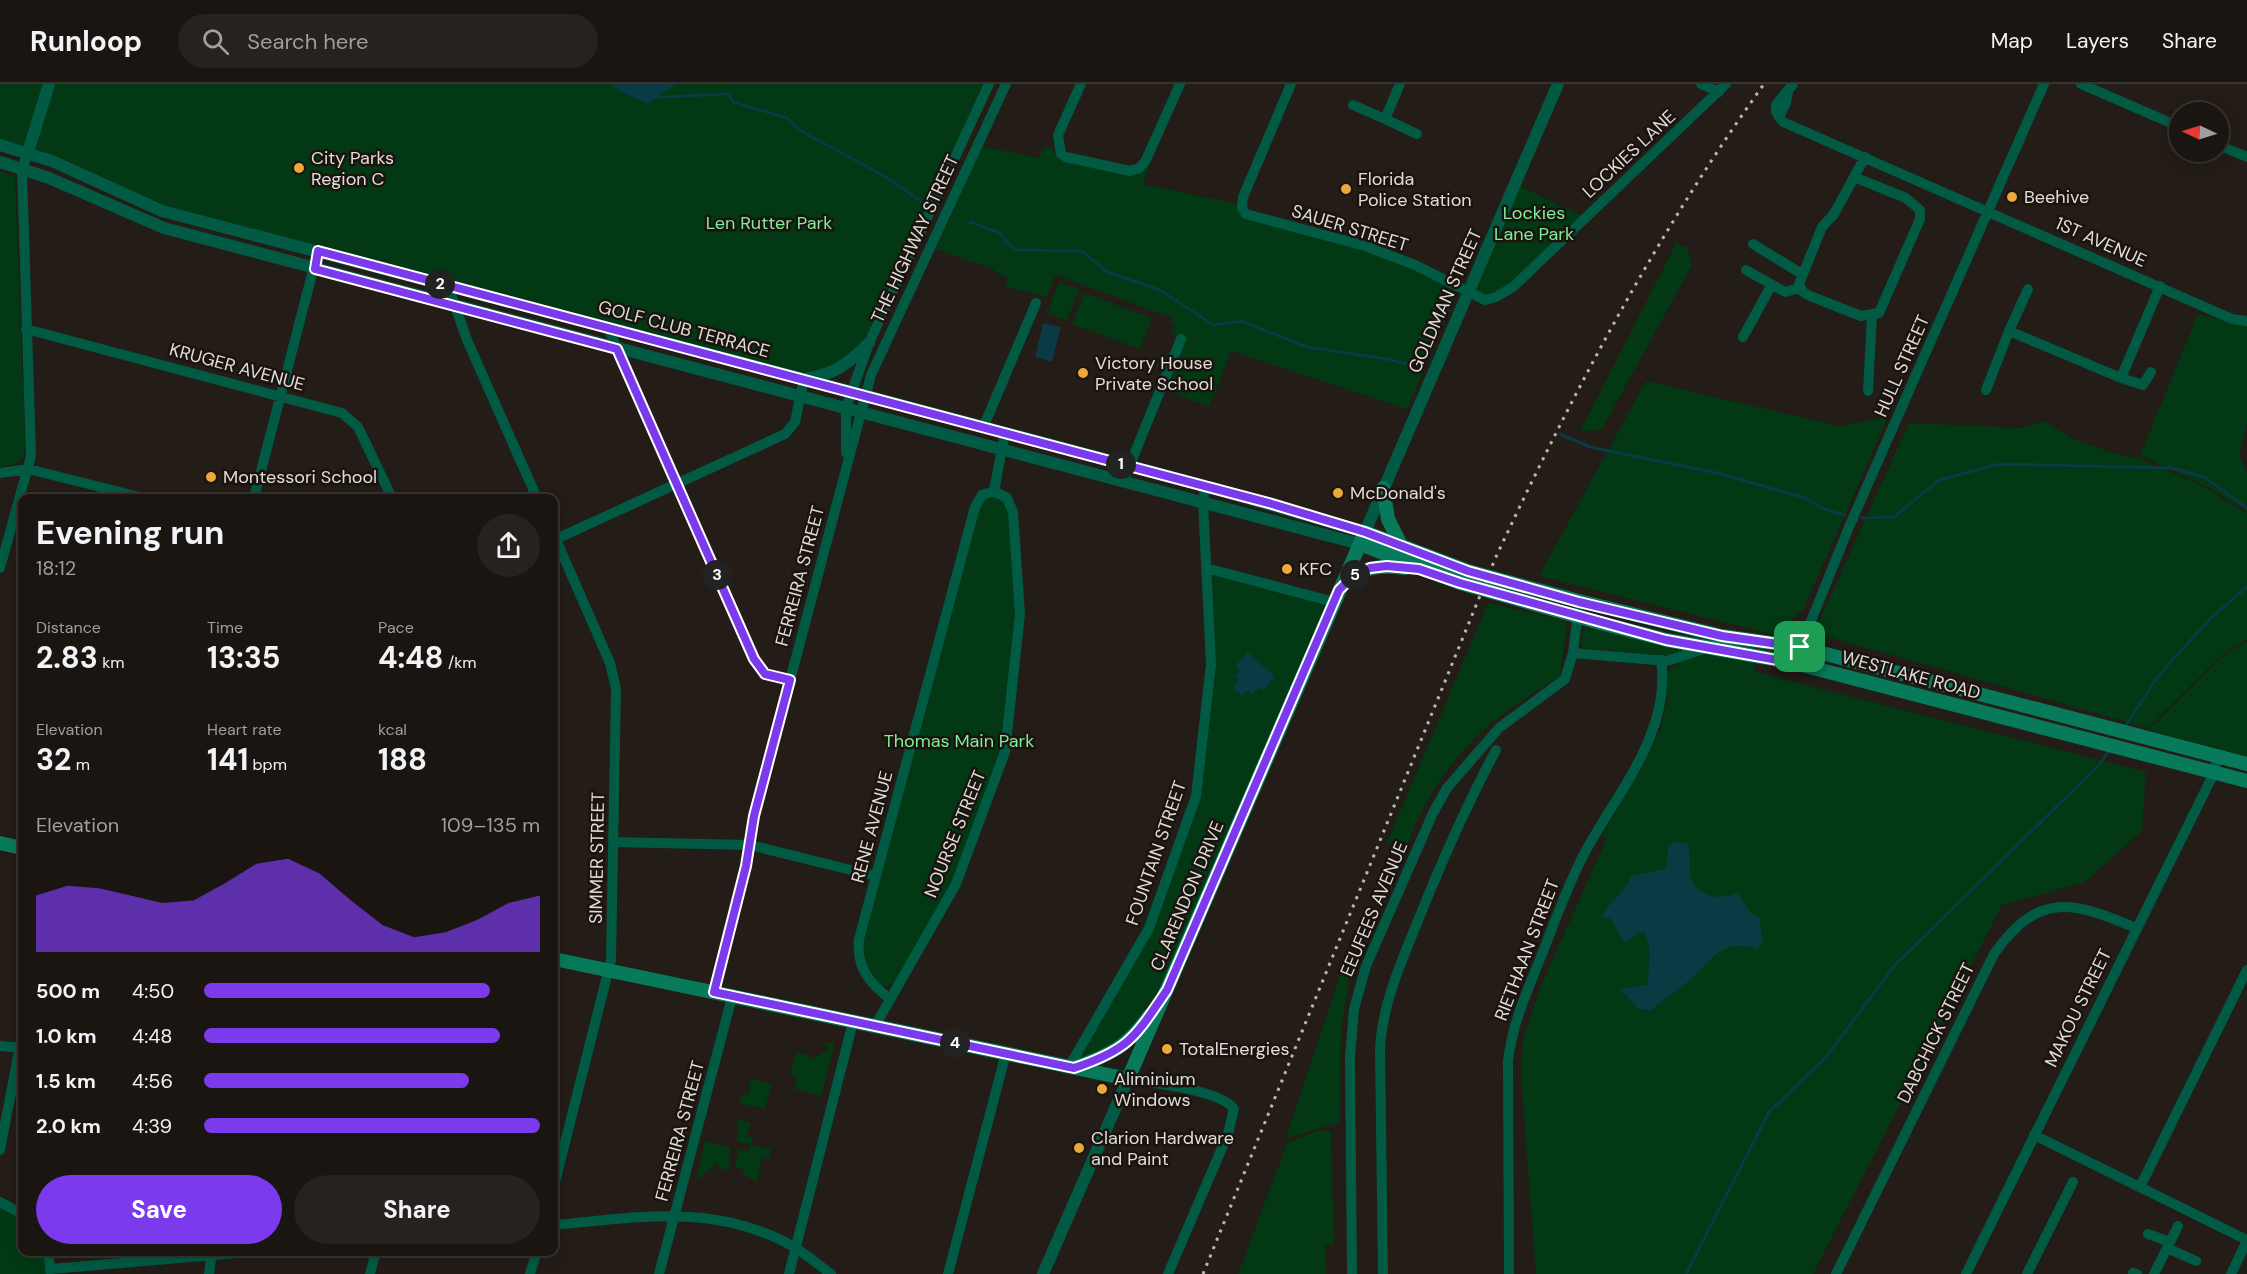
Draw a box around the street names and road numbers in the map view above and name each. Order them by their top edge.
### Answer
street label: LOCKIES LANE [1577,105,1681,203]
street label: THE HIGHWAY STREET [865,151,965,327]
street label: SAUER STREET [1289,199,1411,257]
street label: 1ST AVENUE [2052,211,2150,273]
street label: GOLDMAN STREET [1402,225,1488,377]
street label: GOLF CLUB TERRACE [596,295,772,363]
street label: HULL STREET [1869,311,1935,421]
street label: KRUGER AVENUE [167,337,307,397]
street label: FERREIRA STREET [770,503,830,649]
street label: WESTLAKE ROAD [1839,645,1983,705]
street label: NOURSE STREET [918,767,992,901]
street label: RENE AVENUE [846,768,898,886]
street label: FOUNTAIN STREET [1120,778,1192,928]
street label: SIMMER STREET [584,792,610,924]
street label: CLARENDON DRIVE [1145,817,1229,975]
street label: EEUFEES AVENUE [1335,838,1413,980]
street label: RIETHAAN STREET [1489,876,1565,1024]
street label: MAKOU STREET [2039,945,2117,1071]
street label: DABCHICK STREET [1892,959,1980,1107]
street label: FERREIRA STREET [650,1058,710,1204]

